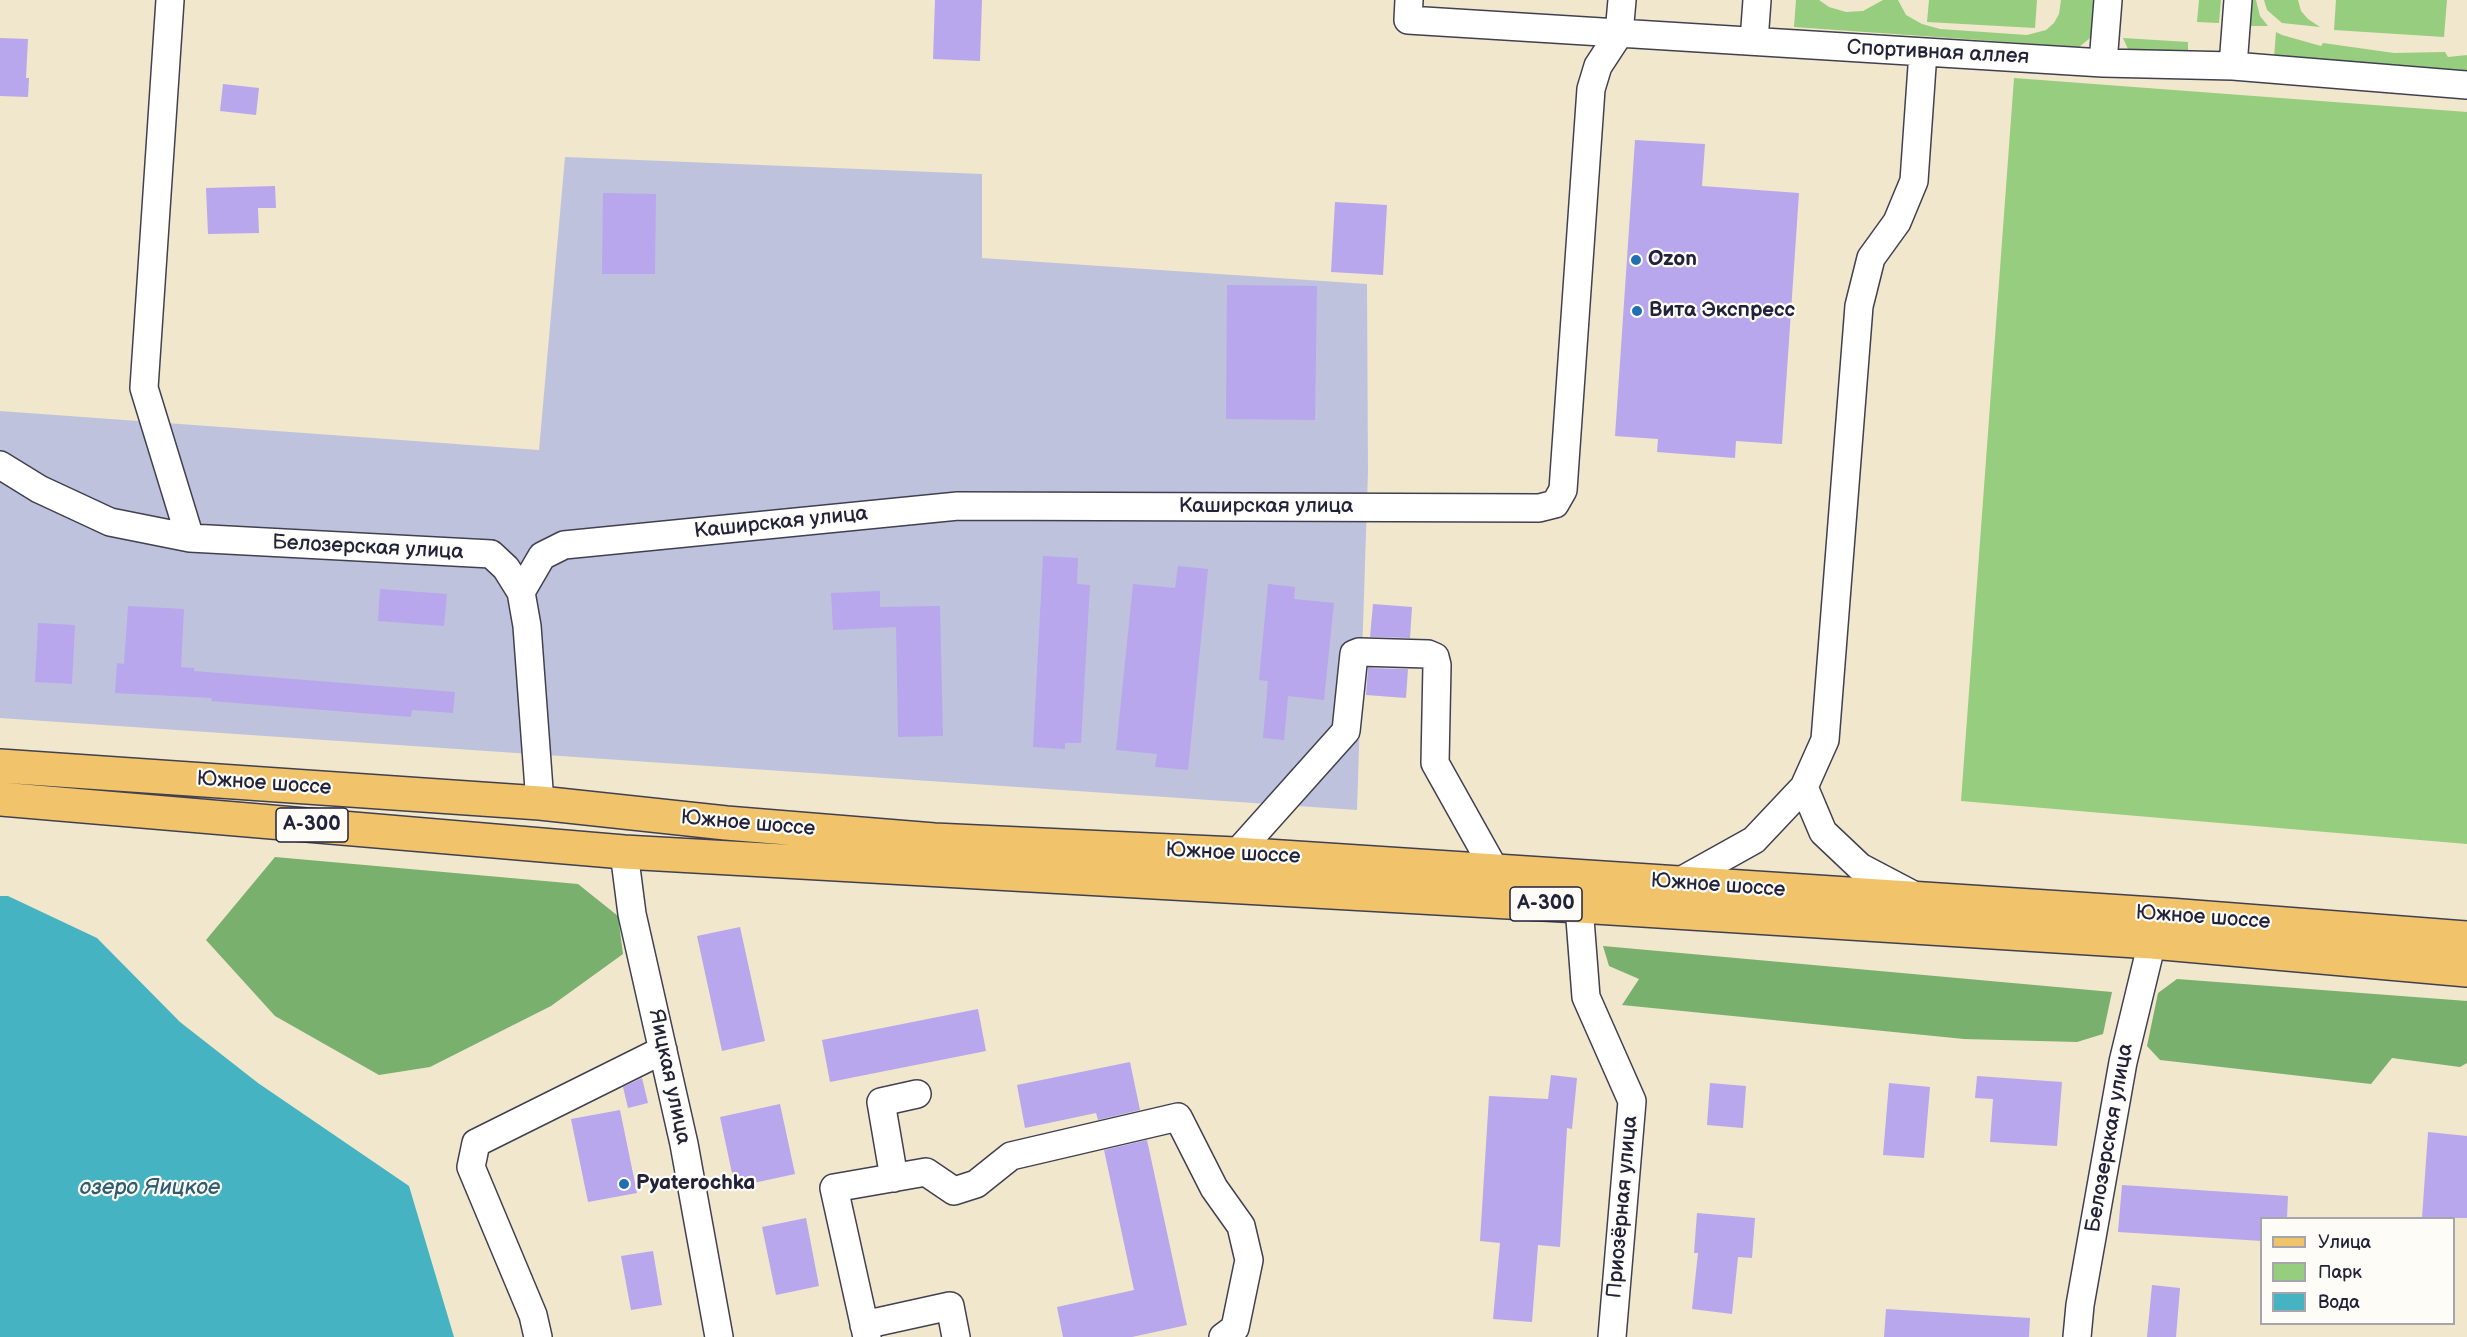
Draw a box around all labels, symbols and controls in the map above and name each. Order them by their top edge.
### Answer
street label: Спортивная аллея [1846,36,2030,70]
place label: Ozon [1648,247,1697,273]
marker: Ozon [1629,253,1643,267]
place label: Вита Экспресс [1649,298,1795,324]
marker: Вита Экспресс [1630,304,1644,318]
street label: Каширская улица [1179,494,1353,520]
street label: Каширская улица [693,501,869,545]
street label: Белозерская улица [272,530,464,566]
street label: Южное шоссе [196,767,332,801]
street label: Южное шоссе [680,806,816,842]
road number: А-300 [276,808,348,842]
street label: Южное шоссе [1165,838,1301,870]
street label: Южное шоссе [1650,869,1786,903]
road number: А-300 [1510,887,1582,921]
street label: Южное шоссе [2135,901,2271,935]
street label: Яицкая улица [642,1007,696,1147]
street label: Белозерская улица [2081,1041,2139,1235]
street label: Приозёрная улица [1602,1115,1644,1299]
place label: Pyaterochka [636,1171,755,1197]
water label: озеро Яицкое [80,1175,220,1201]
marker: Pyaterochka [617,1177,631,1191]
legend [2260,1217,2455,1325]
text: Улица [2318,1232,2371,1253]
text: Парк [2318,1262,2362,1283]
text: Вода [2318,1292,2360,1313]

